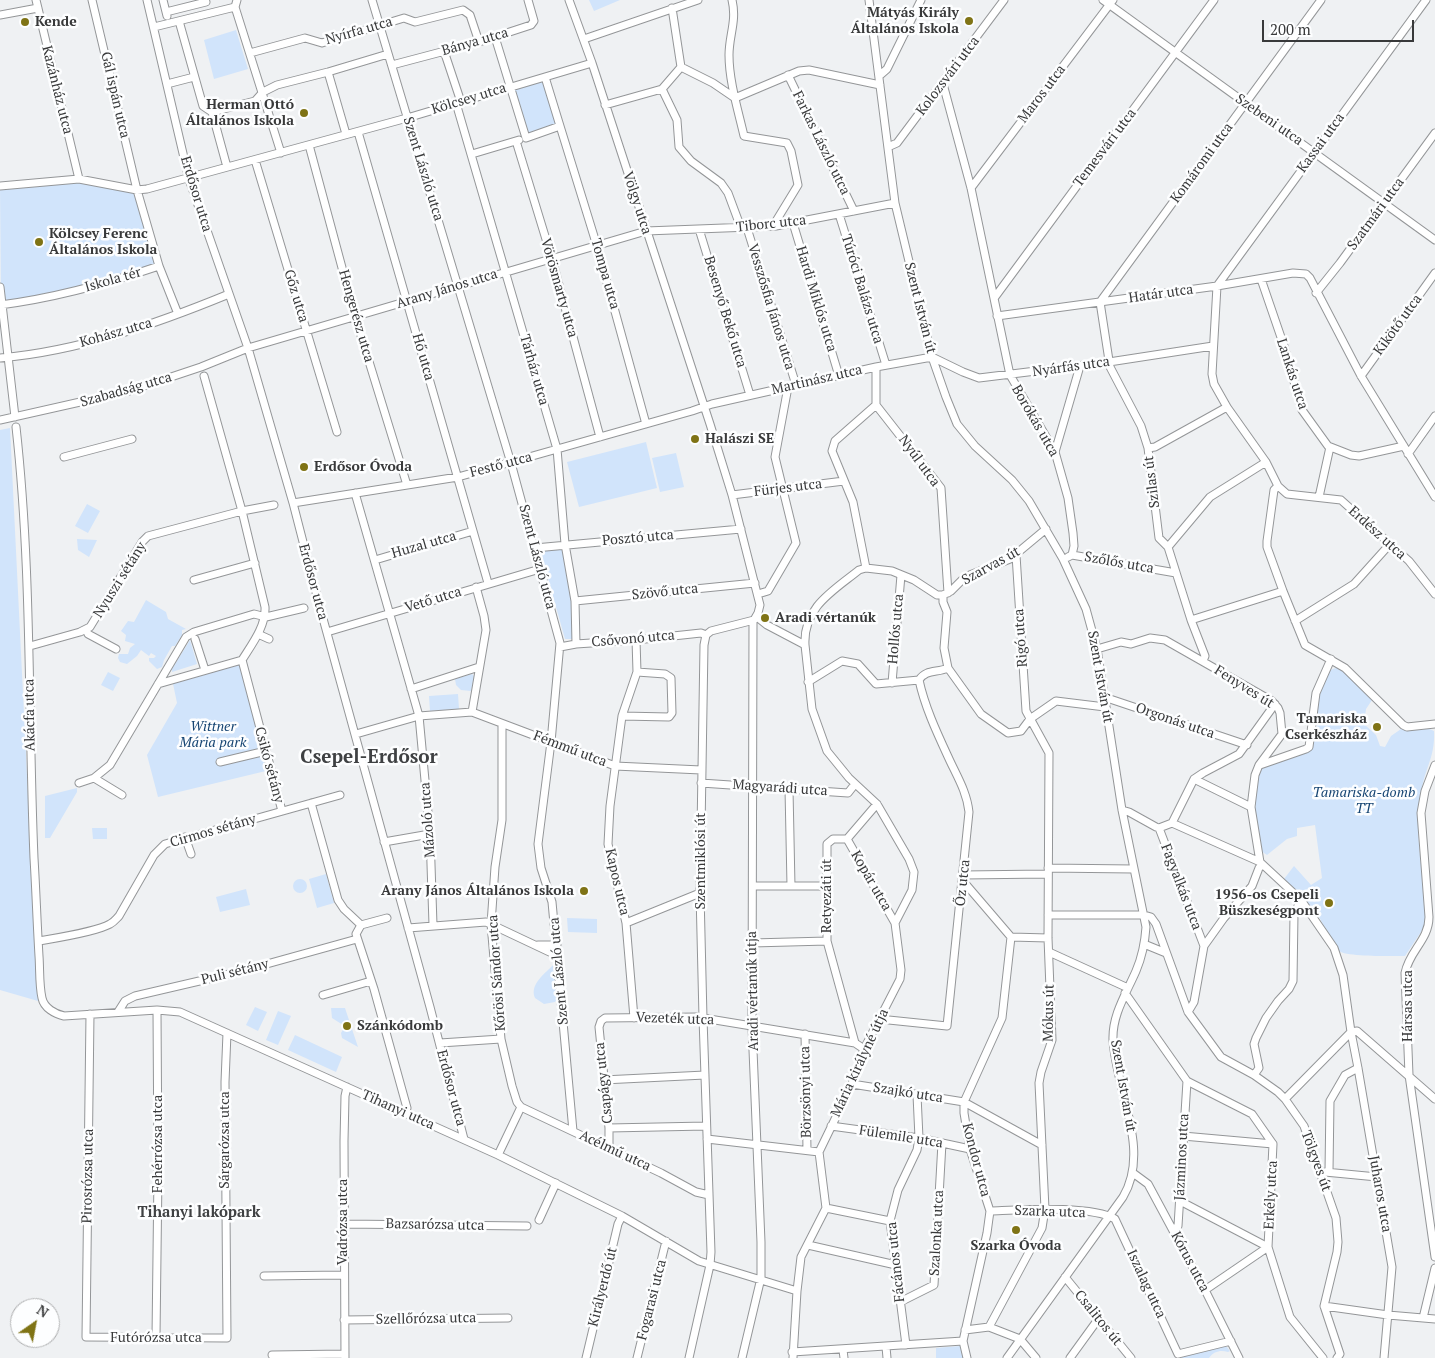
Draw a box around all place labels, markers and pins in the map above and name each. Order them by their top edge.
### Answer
place label: Mátyás Király Általános Iskola [851,5,959,38]
place label: Kende [35,14,77,30]
marker: Mátyás Király Általános Iskola [963,15,975,27]
marker: Kende [19,16,31,28]
place label: Herman Ottó Általános Iskola [186,97,294,130]
marker: Herman Ottó Általános Iskola [298,107,310,119]
place label: Kölcsey Ferenc Általános Iskola [49,226,157,258]
marker: Kölcsey Ferenc Általános Iskola [33,236,45,248]
place label: Halászi SE [705,431,774,447]
marker: Halászi SE [689,433,701,445]
place label: Erdősor Óvoda [314,459,412,475]
marker: Erdősor Óvoda [298,461,310,473]
place label: Aradi vértanúk [775,610,876,626]
marker: Aradi vértanúk [759,612,771,624]
place label: Tamariska Cserkészház [1285,711,1367,744]
marker: Tamariska Cserkészház [1371,721,1383,733]
place label: Arany János Általános Iskola [381,883,574,899]
marker: Arany János Általános Iskola [578,885,590,897]
place label: 1956-os Csepeli Büszkeségpont [1215,887,1319,920]
marker: 1956-os Csepeli Büszkeségpont [1323,897,1335,909]
place label: Szánkódomb [357,1018,443,1034]
marker: Szánkódomb [341,1020,353,1032]
marker: Szarka Óvoda [1010,1224,1022,1236]
place label: Szarka Óvoda [971,1238,1061,1254]

